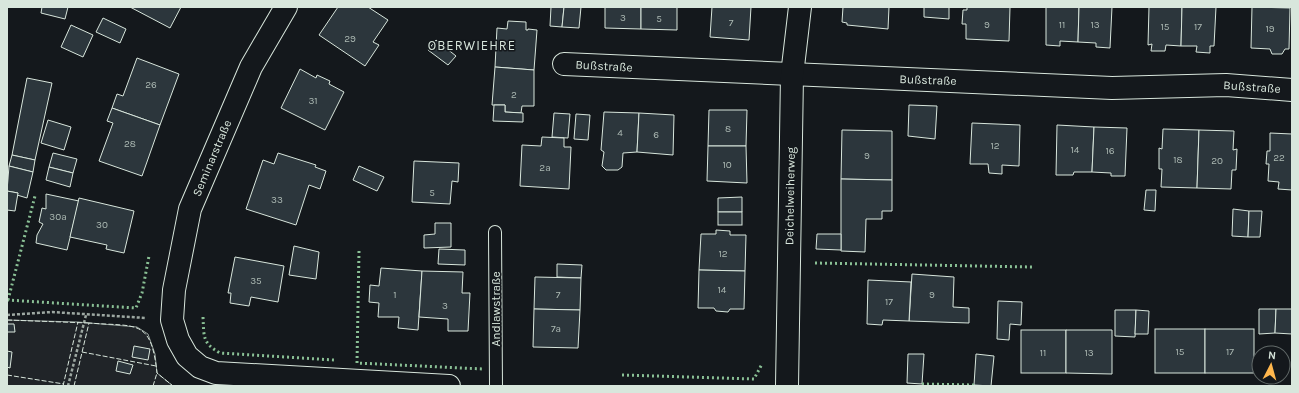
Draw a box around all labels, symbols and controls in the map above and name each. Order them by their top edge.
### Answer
house number: 3 [620,12,626,24]
house number: 5 [656,13,662,25]
house number: 7 [729,17,734,29]
house number: 9 [984,19,990,31]
house number: 11 [1059,19,1065,31]
house number: 13 [1090,19,1100,31]
house number: 15 [1161,21,1170,33]
house number: 17 [1194,21,1202,33]
house number: 19 [1265,23,1275,35]
house number: 29 [344,33,356,45]
district label: OBERWIEHRE [428,38,516,53]
street label: Bußstraße [575,58,633,74]
street label: Bußstraße [899,72,957,88]
street label: Bußstraße [1223,78,1281,96]
house number: 26 [145,79,157,91]
house number: 2 [511,89,517,101]
house number: 31 [308,95,318,107]
street label: Seminarstraße [190,118,234,198]
house number: 8 [725,123,731,135]
house number: 4 [617,127,623,139]
house number: 6 [653,129,659,141]
house number: 28 [124,138,136,150]
house number: 12 [990,140,1000,152]
house number: 14 [1071,144,1080,156]
house number: 16 [1105,145,1115,157]
street label: Deichelweiherweg [782,146,798,245]
house number: 9 [864,150,870,162]
house number: 22 [1273,152,1285,164]
house number: 18 [1173,154,1183,166]
house number: 20 [1211,155,1223,167]
house number: 10 [722,159,732,171]
house number: 2a [539,162,551,174]
house number: 5 [429,187,435,199]
house number: 33 [271,194,283,206]
house number: 30a [49,211,67,223]
house number: 30 [96,219,108,231]
house number: 12 [718,248,728,260]
street label: Andlawstraße [489,271,503,347]
house number: 35 [250,275,262,287]
house number: 14 [718,284,727,296]
house number: 1 [393,289,397,301]
house number: 7 [556,289,561,301]
house number: 9 [929,289,935,301]
house number: 17 [885,296,893,308]
house number: 3 [442,300,448,312]
house number: 7a [551,323,561,335]
north arrow [1251,345,1291,385]
house number: 15 [1176,346,1185,358]
house number: 17 [1226,346,1234,358]
house number: 11 [1040,347,1046,359]
house number: 13 [1084,347,1094,359]
text: N [1267,349,1277,362]

